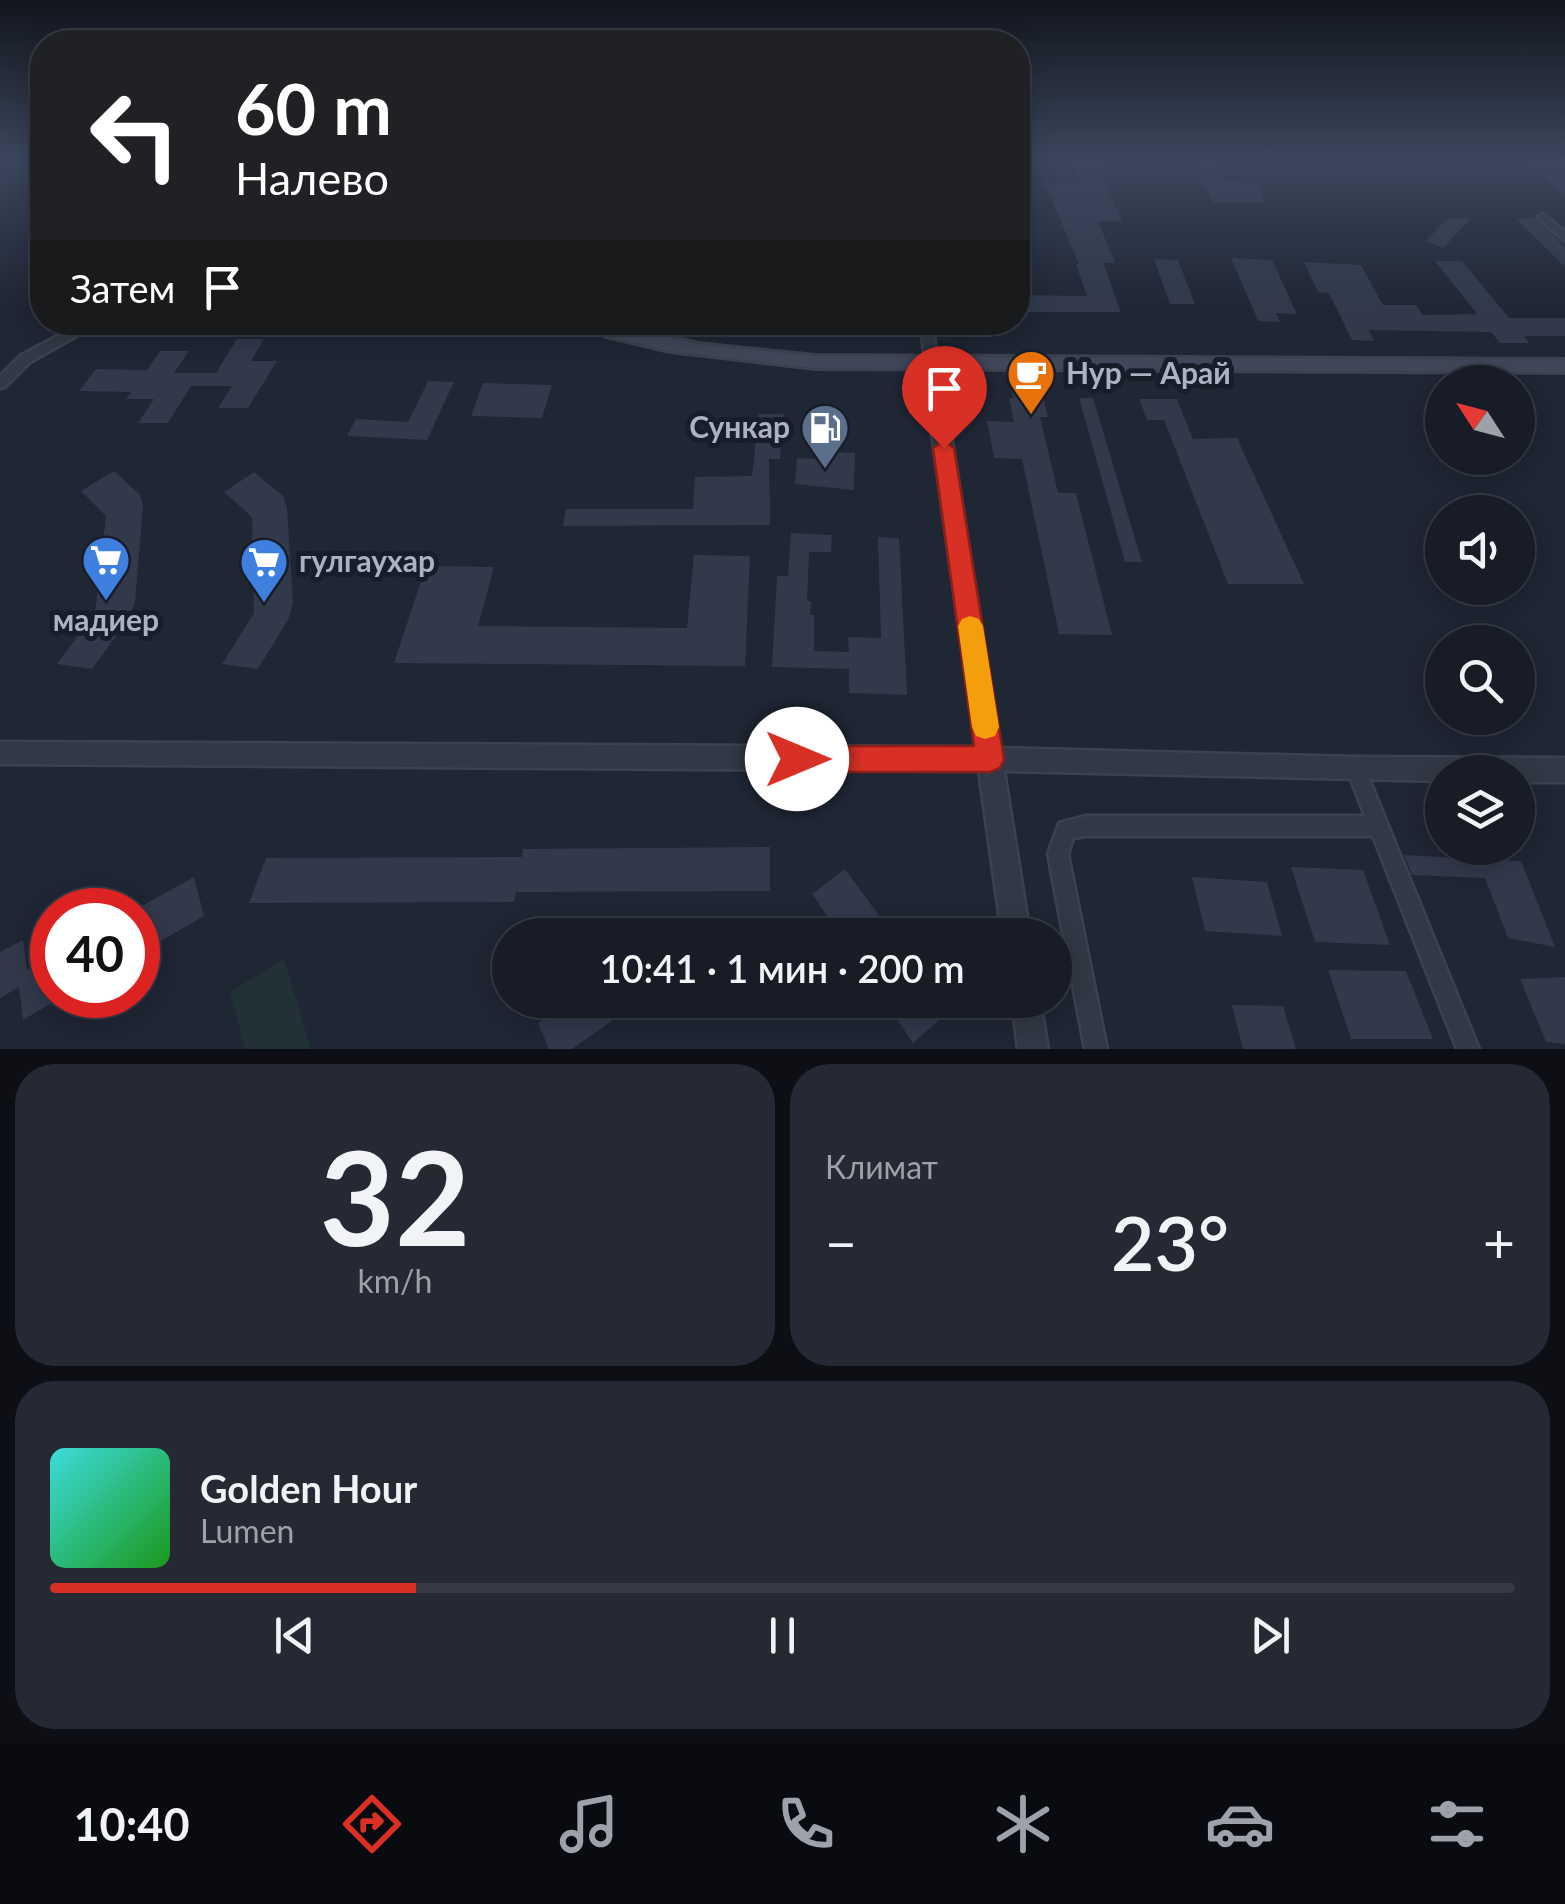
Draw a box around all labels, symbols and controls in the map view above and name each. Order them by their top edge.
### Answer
text: 60 m [235,66,392,150]
icon: left [70,70,200,200]
text: Налево [235,151,389,205]
icon: arrive [195,260,250,315]
text: Затем [70,265,175,311]
pin [902,346,987,449]
cafe icon: Нур — Арай [1005,348,1057,416]
place label: Нур — Арай [1066,354,1231,390]
icon: arrive [917,361,972,416]
north arrow [1425,365,1535,475]
map controls [1425,365,1535,865]
fuel station icon: Сункар [799,402,851,470]
place label: Сункар [689,408,790,444]
button: sound [1425,495,1535,605]
supermarket icon: мадиер [80,534,132,602]
supermarket icon: гулгаухар [238,536,290,604]
place label: гулгаухар [299,542,435,578]
place label: мадиер [53,601,159,637]
button: search [1425,625,1535,735]
position arrow [745,707,849,811]
button: layers [1425,755,1535,865]
speed limit sign: 40 [30,888,160,1018]
text: 10:41 · 1 мин · 200 m [599,945,965,991]
text: 32 [320,1118,470,1274]
text: Климат [825,1147,938,1186]
text: 23° [1111,1197,1229,1287]
text: − [825,1209,857,1275]
text: + [1483,1209,1515,1275]
text: km/h [358,1261,432,1300]
text: Golden Hour [200,1465,417,1511]
text: Lumen [200,1511,294,1550]
icon: previous [267,1608,322,1663]
icon: pause [755,1608,810,1663]
icon: next [1243,1608,1298,1663]
icon: directions [337,1789,407,1859]
icon: music [554,1789,624,1859]
icon: phone [771,1789,841,1859]
icon: climate [988,1789,1058,1859]
icon: car [1205,1789,1275,1859]
icon: filters [1422,1789,1492,1859]
text: 10:40 [74,1797,190,1851]

